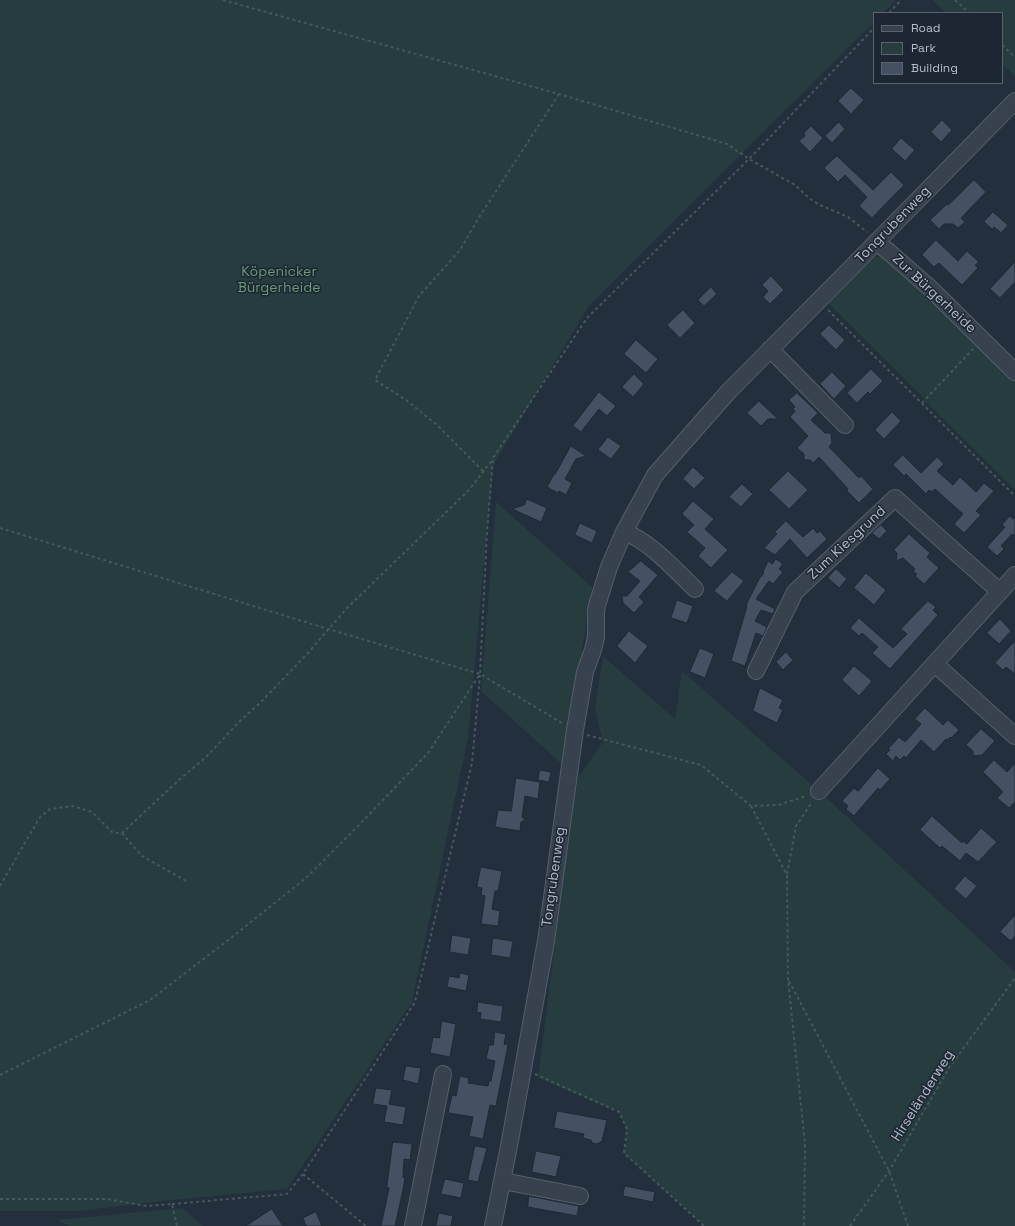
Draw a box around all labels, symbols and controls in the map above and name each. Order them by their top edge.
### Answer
legend [873,12,1003,84]
text: Road [911,20,940,36]
text: Park [911,40,936,56]
text: Building [911,60,958,76]
street label: Tongrubenweg [852,183,934,267]
street label: Zur Bürgerheide [889,251,979,337]
park label: Köpenicker Bürgerheide [237,264,321,296]
street label: Zum Kiesgrund [805,503,889,583]
street label: Tongrubenweg [539,826,569,928]
street label: Hirseländerweg [888,1047,958,1145]

